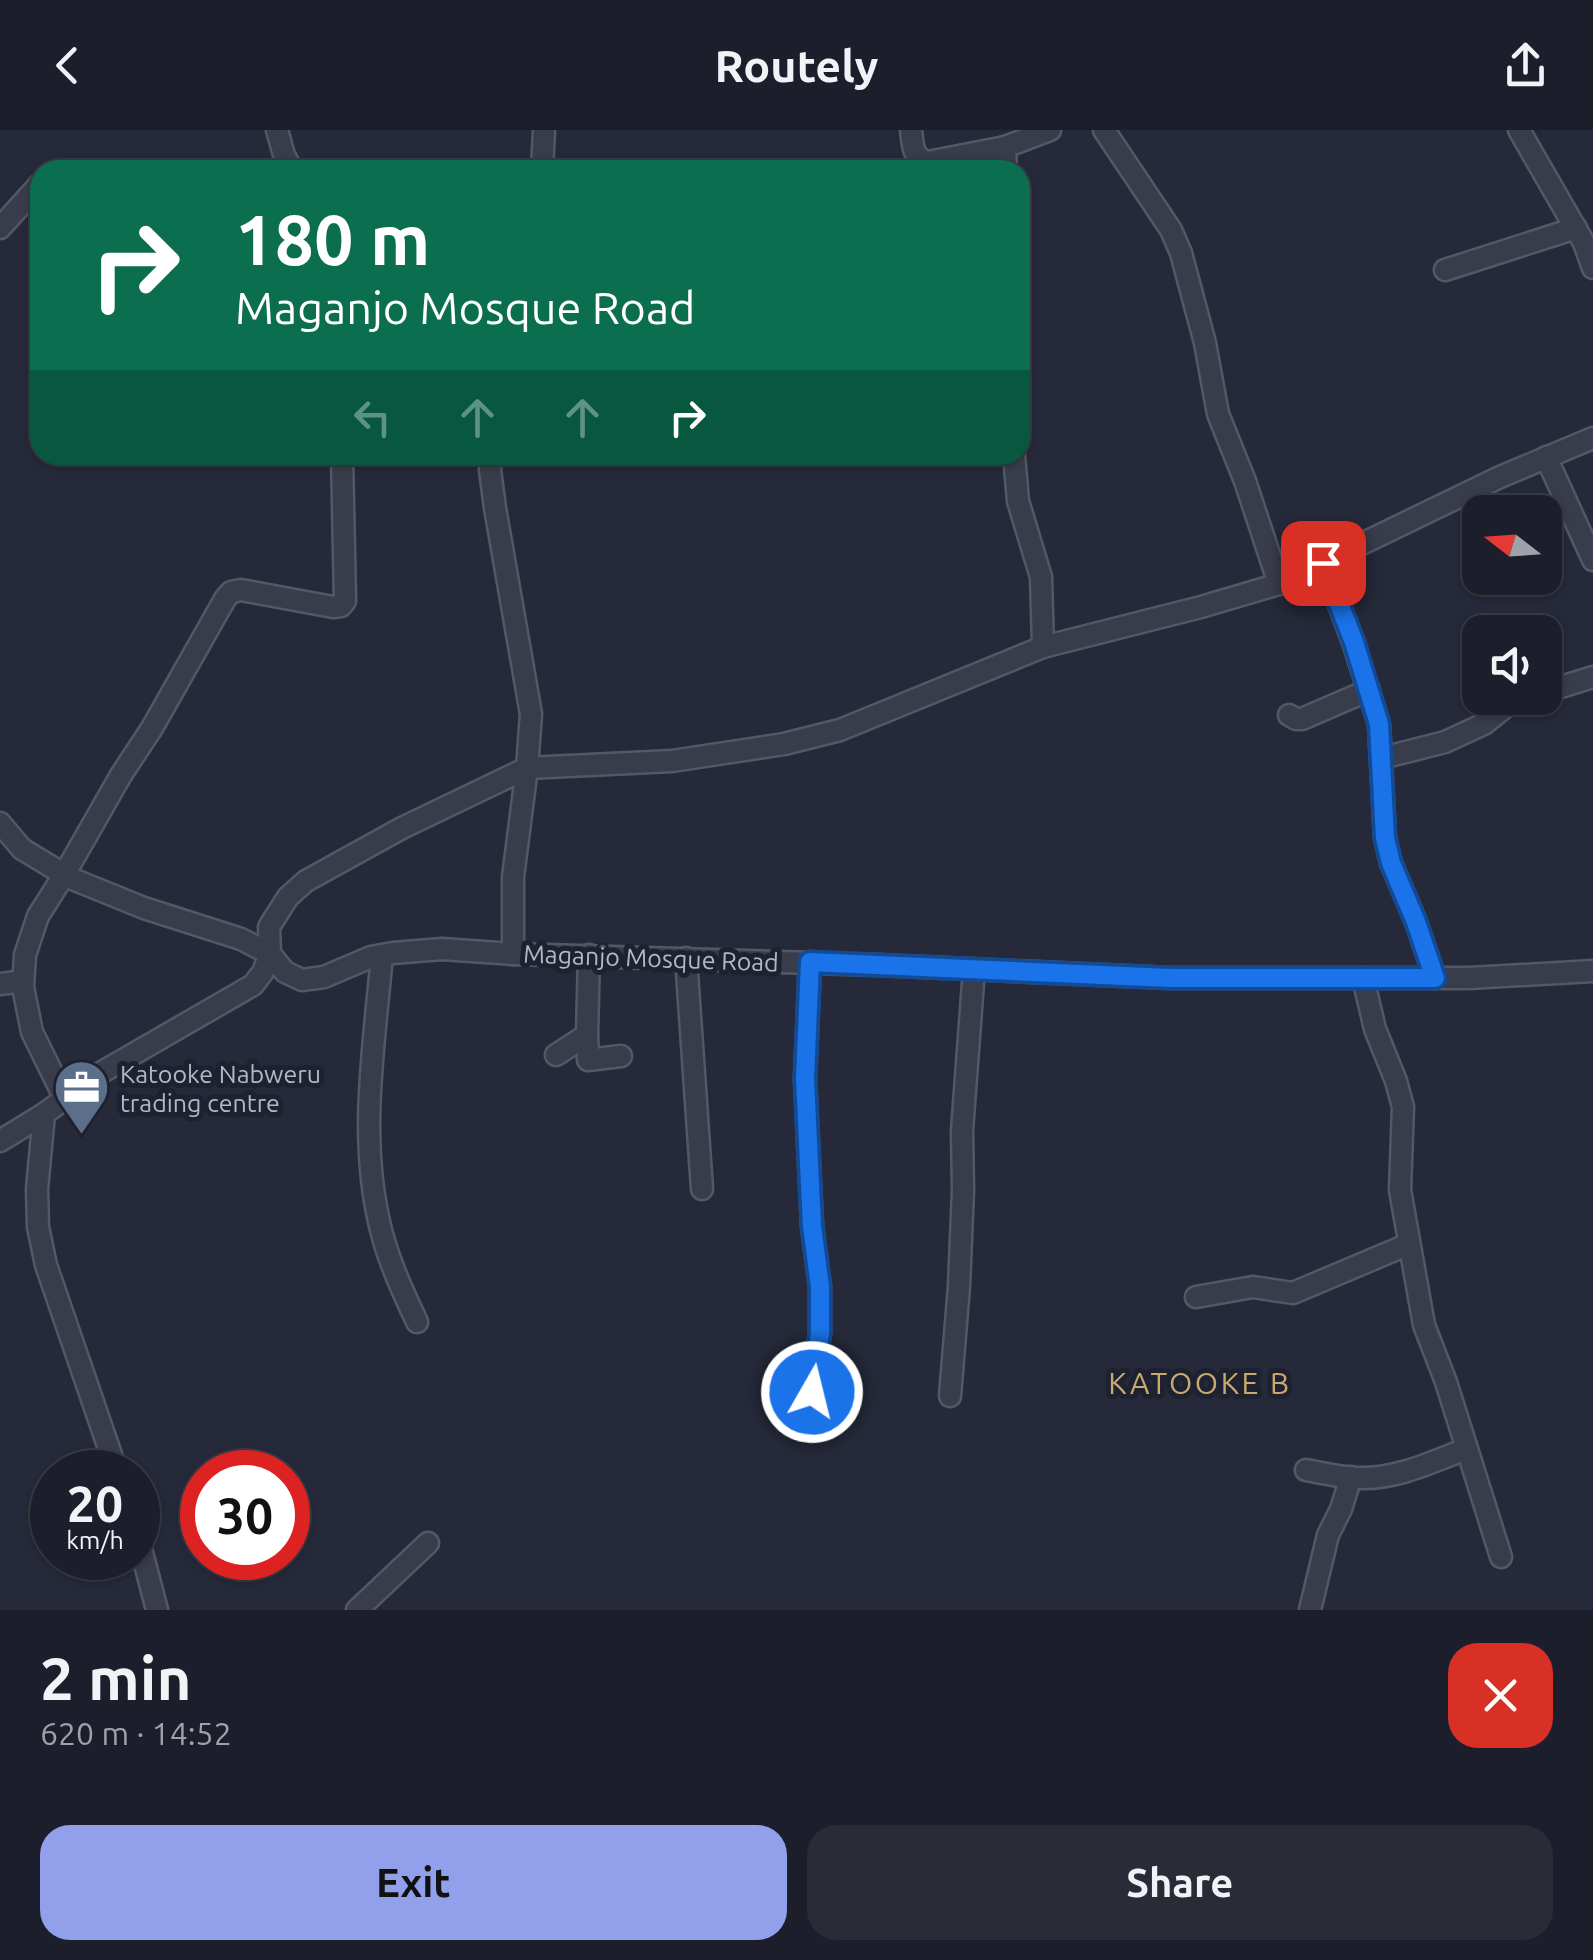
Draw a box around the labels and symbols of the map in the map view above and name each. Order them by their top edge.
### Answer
north arrow [1462,495,1562,595]
pin [1281,521,1366,606]
street label: Maganjo Mosque Road [523,940,779,976]
office icon: Katooke Nabweru trading centre [51,1058,111,1137]
place label: Katooke Nabweru trading centre [120,1060,321,1117]
position arrow [760,1340,864,1444]
district label: KATOOKE B [1108,1366,1292,1400]
speed limit sign: 30 [180,1450,310,1580]

